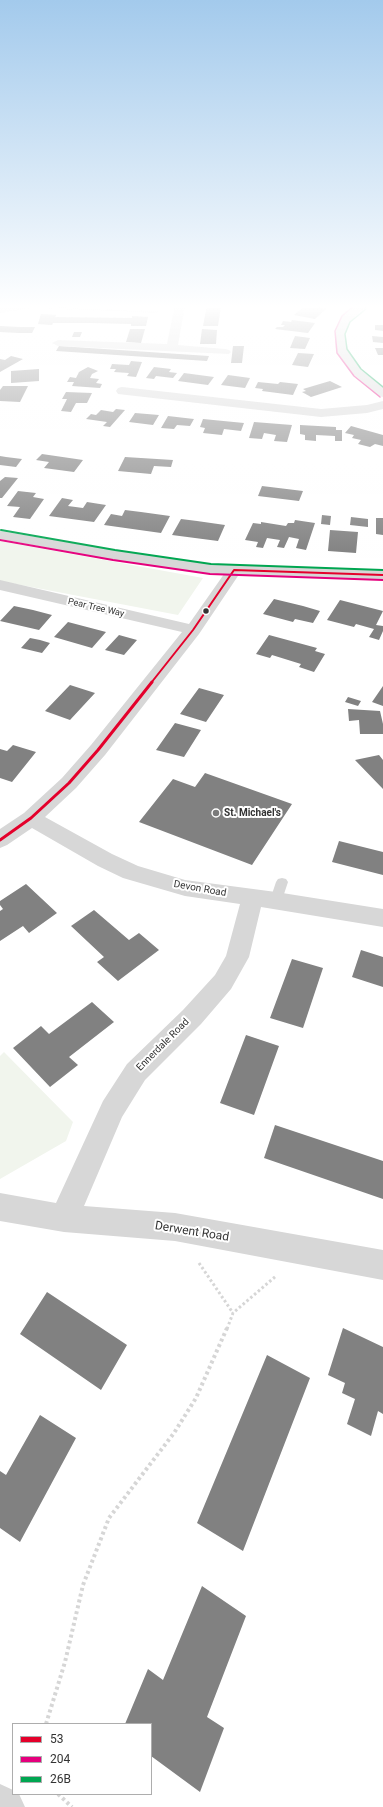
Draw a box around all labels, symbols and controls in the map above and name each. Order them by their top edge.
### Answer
street label: Pear Tree Way [67,596,125,620]
unlabelled marker [201,606,211,616]
place label: St. Michael's [224,807,281,819]
marker: St. Michael's [211,808,221,818]
street label: Devon Road [173,878,227,900]
street label: Ennerdale Road [134,1016,192,1074]
street label: Derwent Road [154,1219,230,1245]
legend [12,1723,152,1795]
text: 53 [50,1732,64,1746]
text: 204 [50,1752,70,1766]
text: 26B [50,1772,71,1786]

